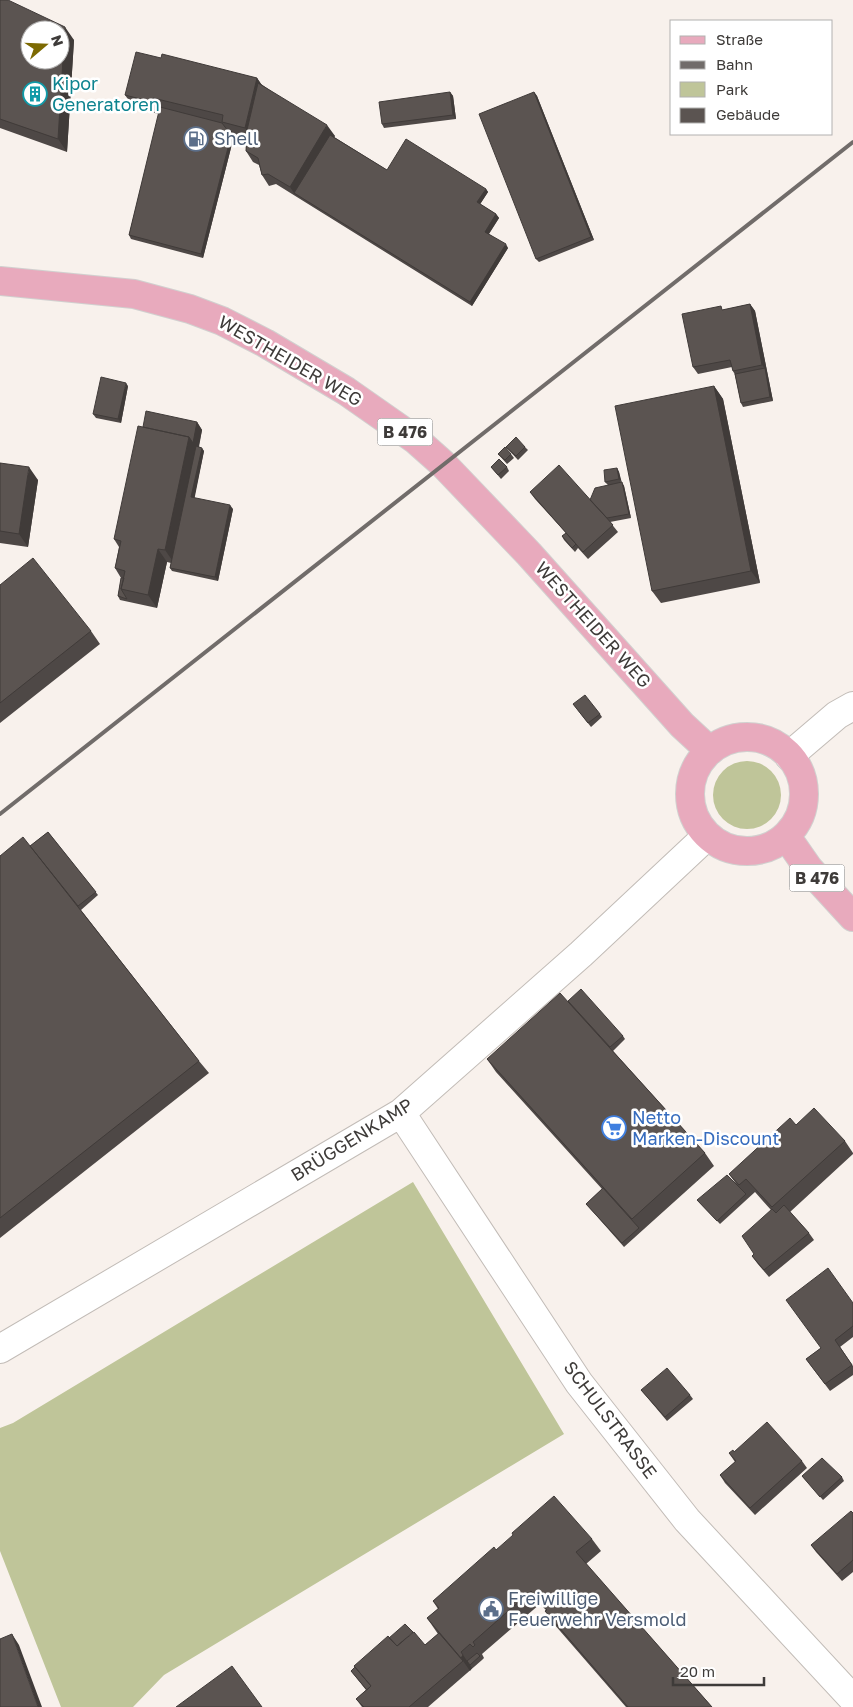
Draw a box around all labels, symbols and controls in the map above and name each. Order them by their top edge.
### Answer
north arrow [20,20,70,70]
legend [670,20,833,135]
text: Straße [716,30,763,48]
text: N [48,33,68,48]
text: Bahn [716,55,753,73]
place label: Kipor Generatoren [52,72,160,115]
text: Park [716,80,749,98]
building icon: Kipor Generatoren [22,81,48,107]
text: Gebäude [716,105,780,123]
fuel station icon: Shell [183,126,209,152]
place label: Shell [214,127,259,149]
street label: WESTHEIDER WEG [215,310,366,410]
road number: B 476 [378,418,432,446]
street label: WESTHEIDER WEG [531,557,656,692]
road number: B 476 [790,864,844,891]
street label: BRÜGGENKAMP [287,1093,416,1185]
place label: Netto Marken-Discount [632,1106,779,1149]
supermarket icon: Netto Marken-Discount [601,1115,627,1141]
street label: SCHULSTRASSE [560,1356,662,1482]
place label: Freiwillige Feuerwehr Versmold [508,1587,686,1630]
public building icon: Freiwillige Feuerwehr Versmold [478,1596,504,1622]
scale bar [673,1654,764,1686]
text: 20 m [680,1662,715,1680]

